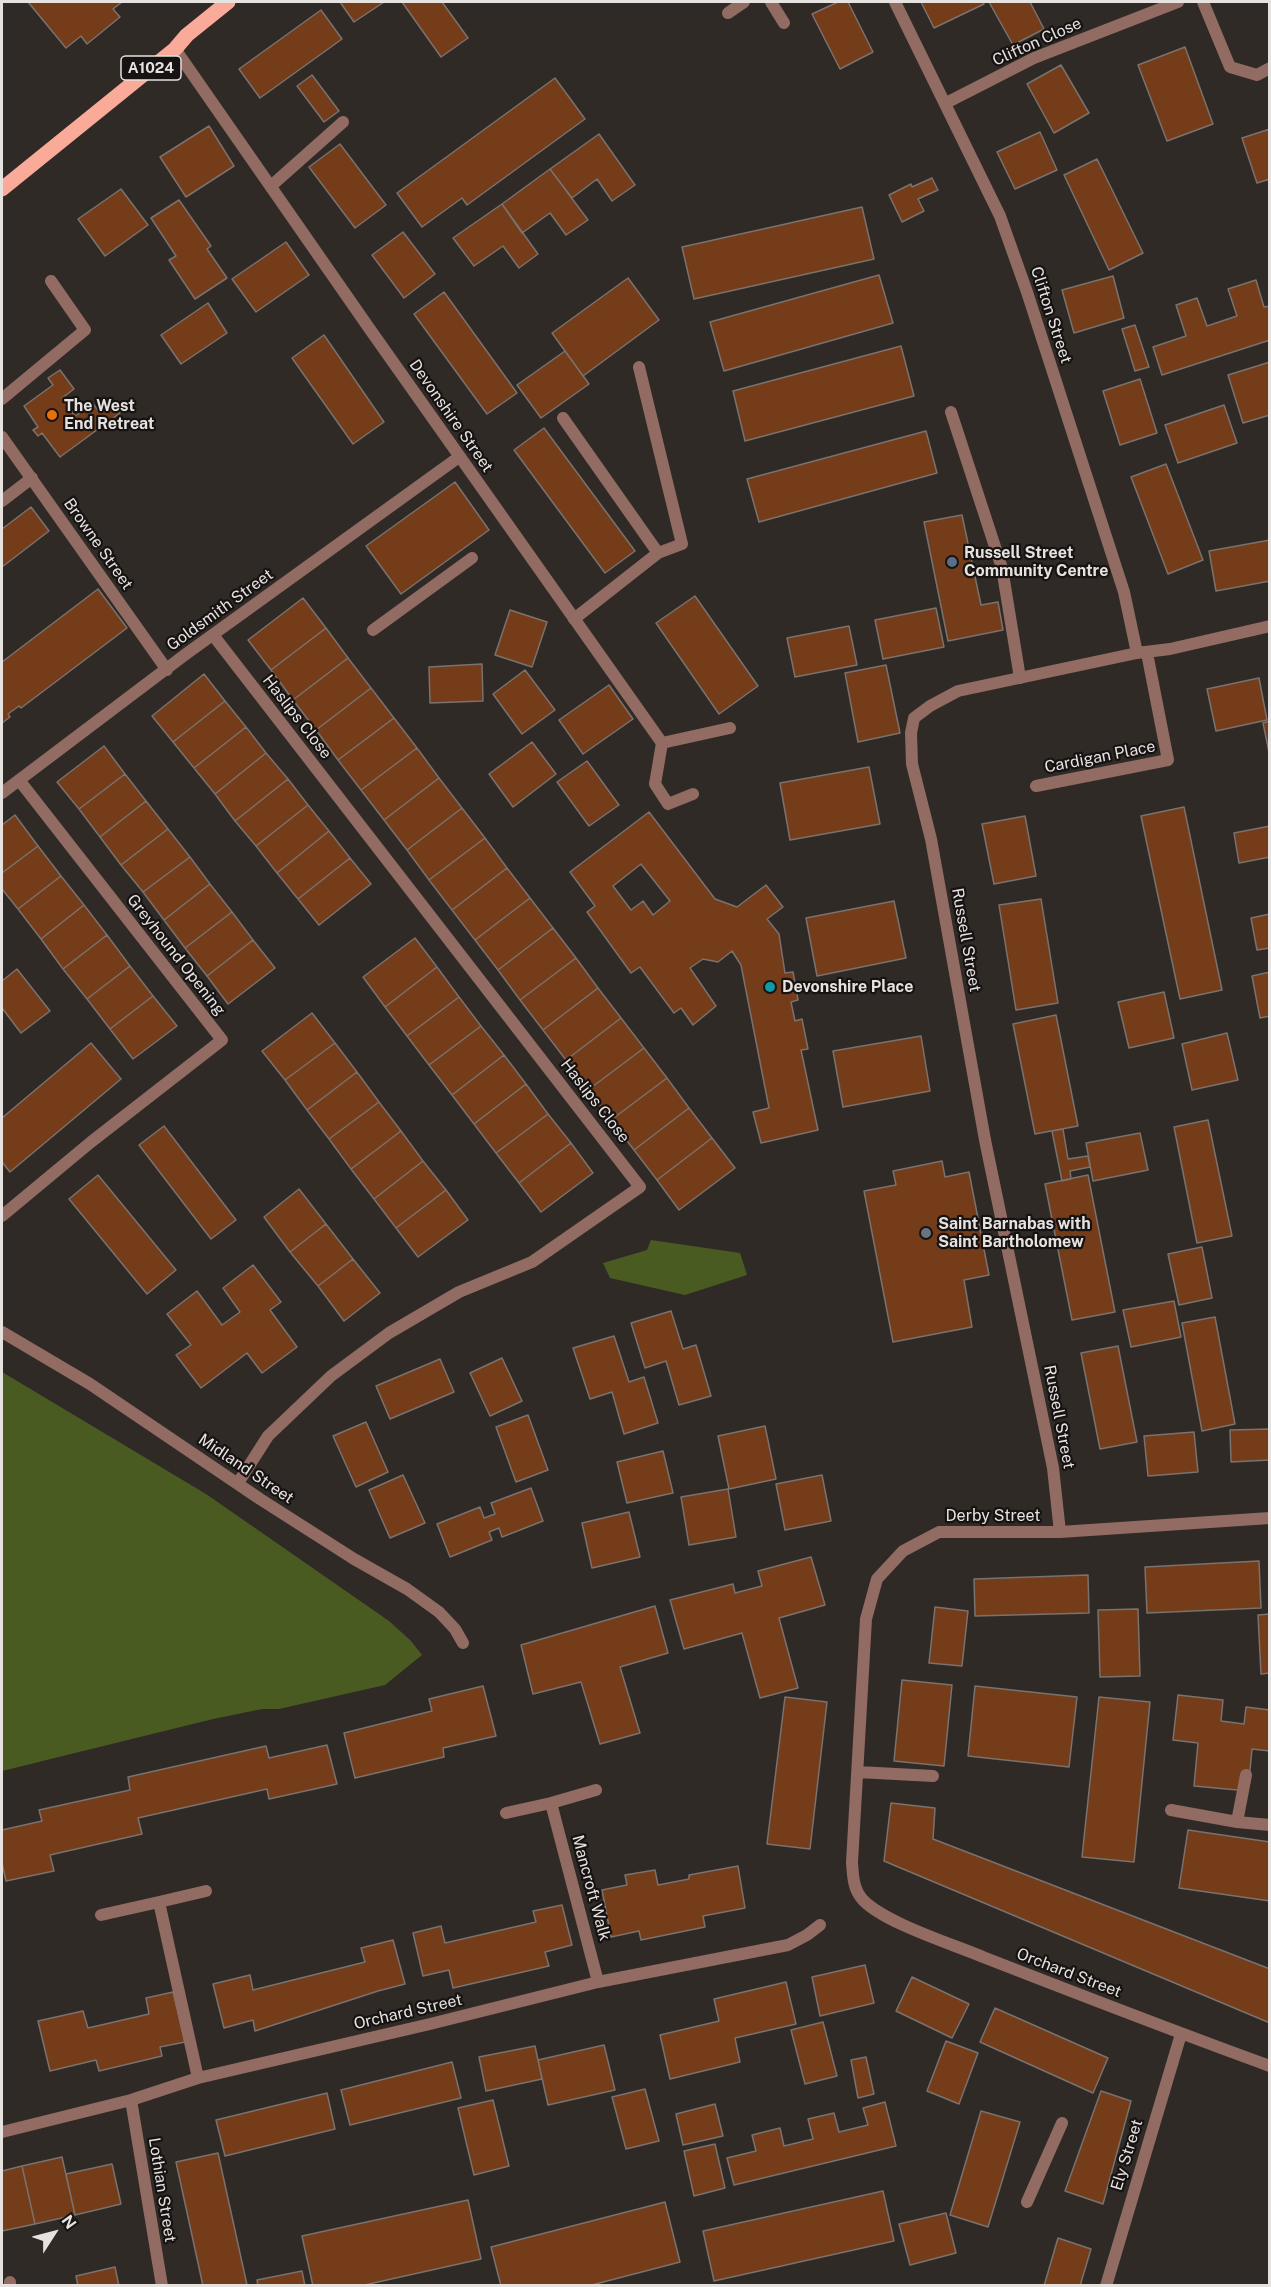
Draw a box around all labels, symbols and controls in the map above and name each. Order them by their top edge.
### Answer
street label: Clifton Close [990,14,1084,70]
road number: A1024 [121,56,181,80]
street label: Clifton Street [1026,264,1076,366]
street label: Devonshire Street [405,356,497,476]
place label: The West End Retreat [64,396,155,434]
marker: The West End Retreat [45,408,59,422]
street label: Browne Street [59,495,137,593]
place label: Russell Street Community Centre [964,543,1108,581]
marker: Russell Street Community Centre [945,555,959,569]
street label: Goldsmith Street [163,565,277,655]
street label: Haslips Close [258,671,336,763]
street label: Cardigan Place [1043,737,1157,777]
street label: Russell Street [947,886,985,994]
street label: Greyhound Opening [123,891,229,1019]
place label: Devonshire Place [782,977,913,997]
marker: Devonshire Place [763,980,777,994]
street label: Haslips Close [556,1055,634,1147]
place label: Saint Barnabas with Saint Bartholomew [938,1214,1091,1252]
marker: Saint Barnabas with Saint Bartholomew [919,1226,933,1240]
street label: Russell Street [1040,1363,1078,1471]
street label: Midland Street [195,1430,297,1508]
street label: Derby Street [945,1506,1041,1526]
street label: Mancroft Walk [568,1833,614,1943]
street label: Orchard Street [1014,1944,1124,2002]
street label: Orchard Street [352,1990,464,2034]
street label: Ely Street [1107,2117,1147,2193]
street label: Lothian Street [144,2136,180,2244]
north arrow [24,2203,84,2263]
text: N [58,2211,80,2233]

